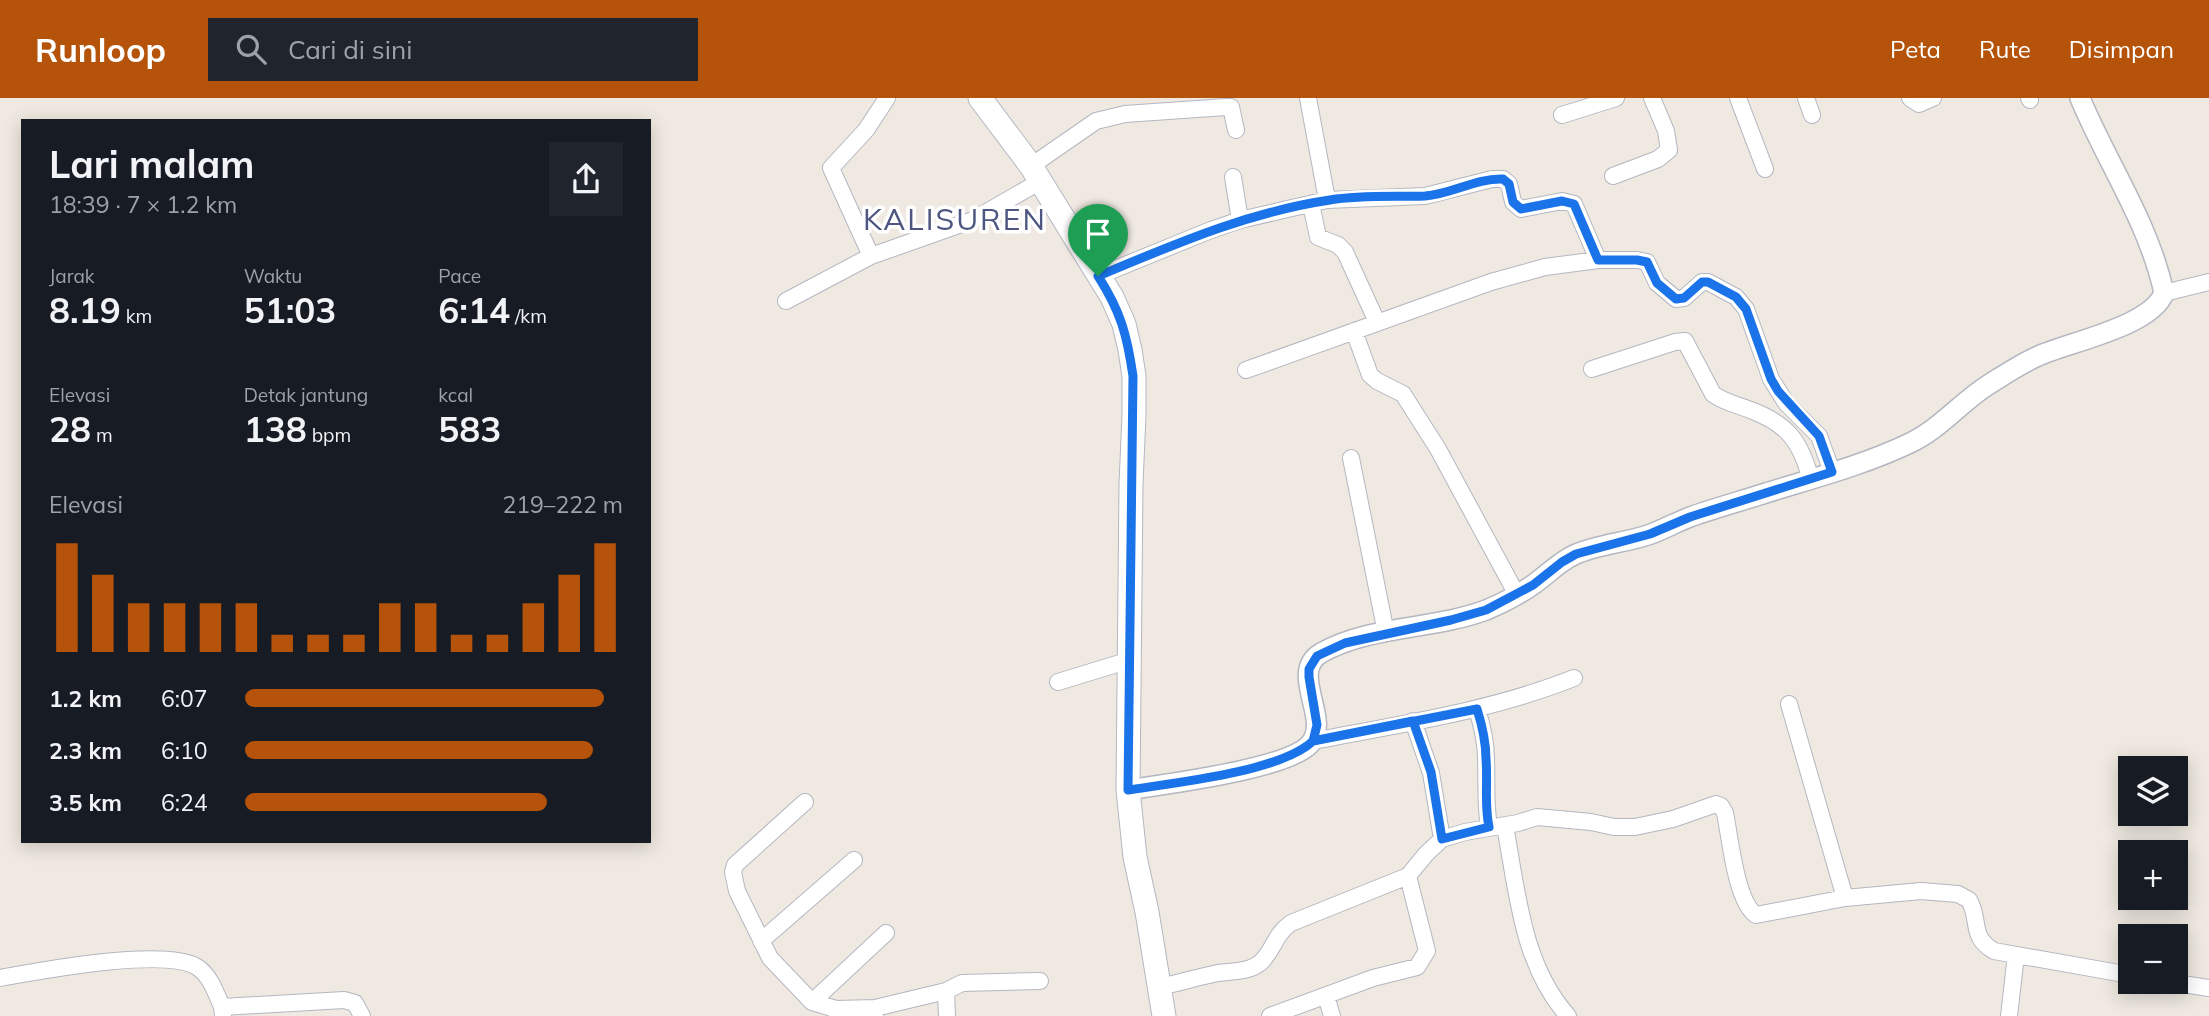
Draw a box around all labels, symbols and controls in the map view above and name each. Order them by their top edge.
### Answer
search box [208,18,698,81]
text: Runloop [35,29,166,70]
icon: search [232,30,270,68]
text: Cari di sini [288,33,412,66]
text: Peta [1890,34,1941,64]
text: Rute [1979,34,2031,64]
text: Disimpan [2069,34,2174,64]
text: Lari malam [49,140,254,188]
button: share [549,142,623,216]
text: 18:39 · 7 × 1.2 km [49,190,237,219]
district label: KALISUREN [863,200,1047,238]
pin [1068,204,1128,276]
icon: arrive [1079,215,1117,253]
text: Jarak [49,264,95,288]
text: Waktu [244,264,302,288]
text: Pace [438,264,481,288]
text: 8.19 [49,288,121,332]
text: 51:03 [244,288,336,332]
text: 6:14 [438,288,510,332]
text: km [121,304,152,328]
text: /km [510,304,547,328]
text: Elevasi [49,383,110,407]
text: Detak jantung [244,383,368,407]
text: kcal [438,383,473,407]
text: 28 [49,407,91,451]
text: 138 [244,407,307,451]
text: 583 [438,407,501,451]
text: m [91,423,113,447]
text: bpm [307,423,351,447]
text: Elevasi [49,490,123,519]
text: 219–222 m [502,490,623,519]
text: 1.2 km [49,684,122,713]
text: 6:07 [161,684,208,713]
text: 2.3 km [49,736,122,765]
text: 6:10 [161,736,208,765]
map controls [2118,756,2188,994]
button: layers [2118,756,2188,826]
text: 3.5 km [49,788,122,817]
text: 6:24 [161,788,208,817]
button: + [2118,840,2188,910]
button: − [2118,924,2188,994]

